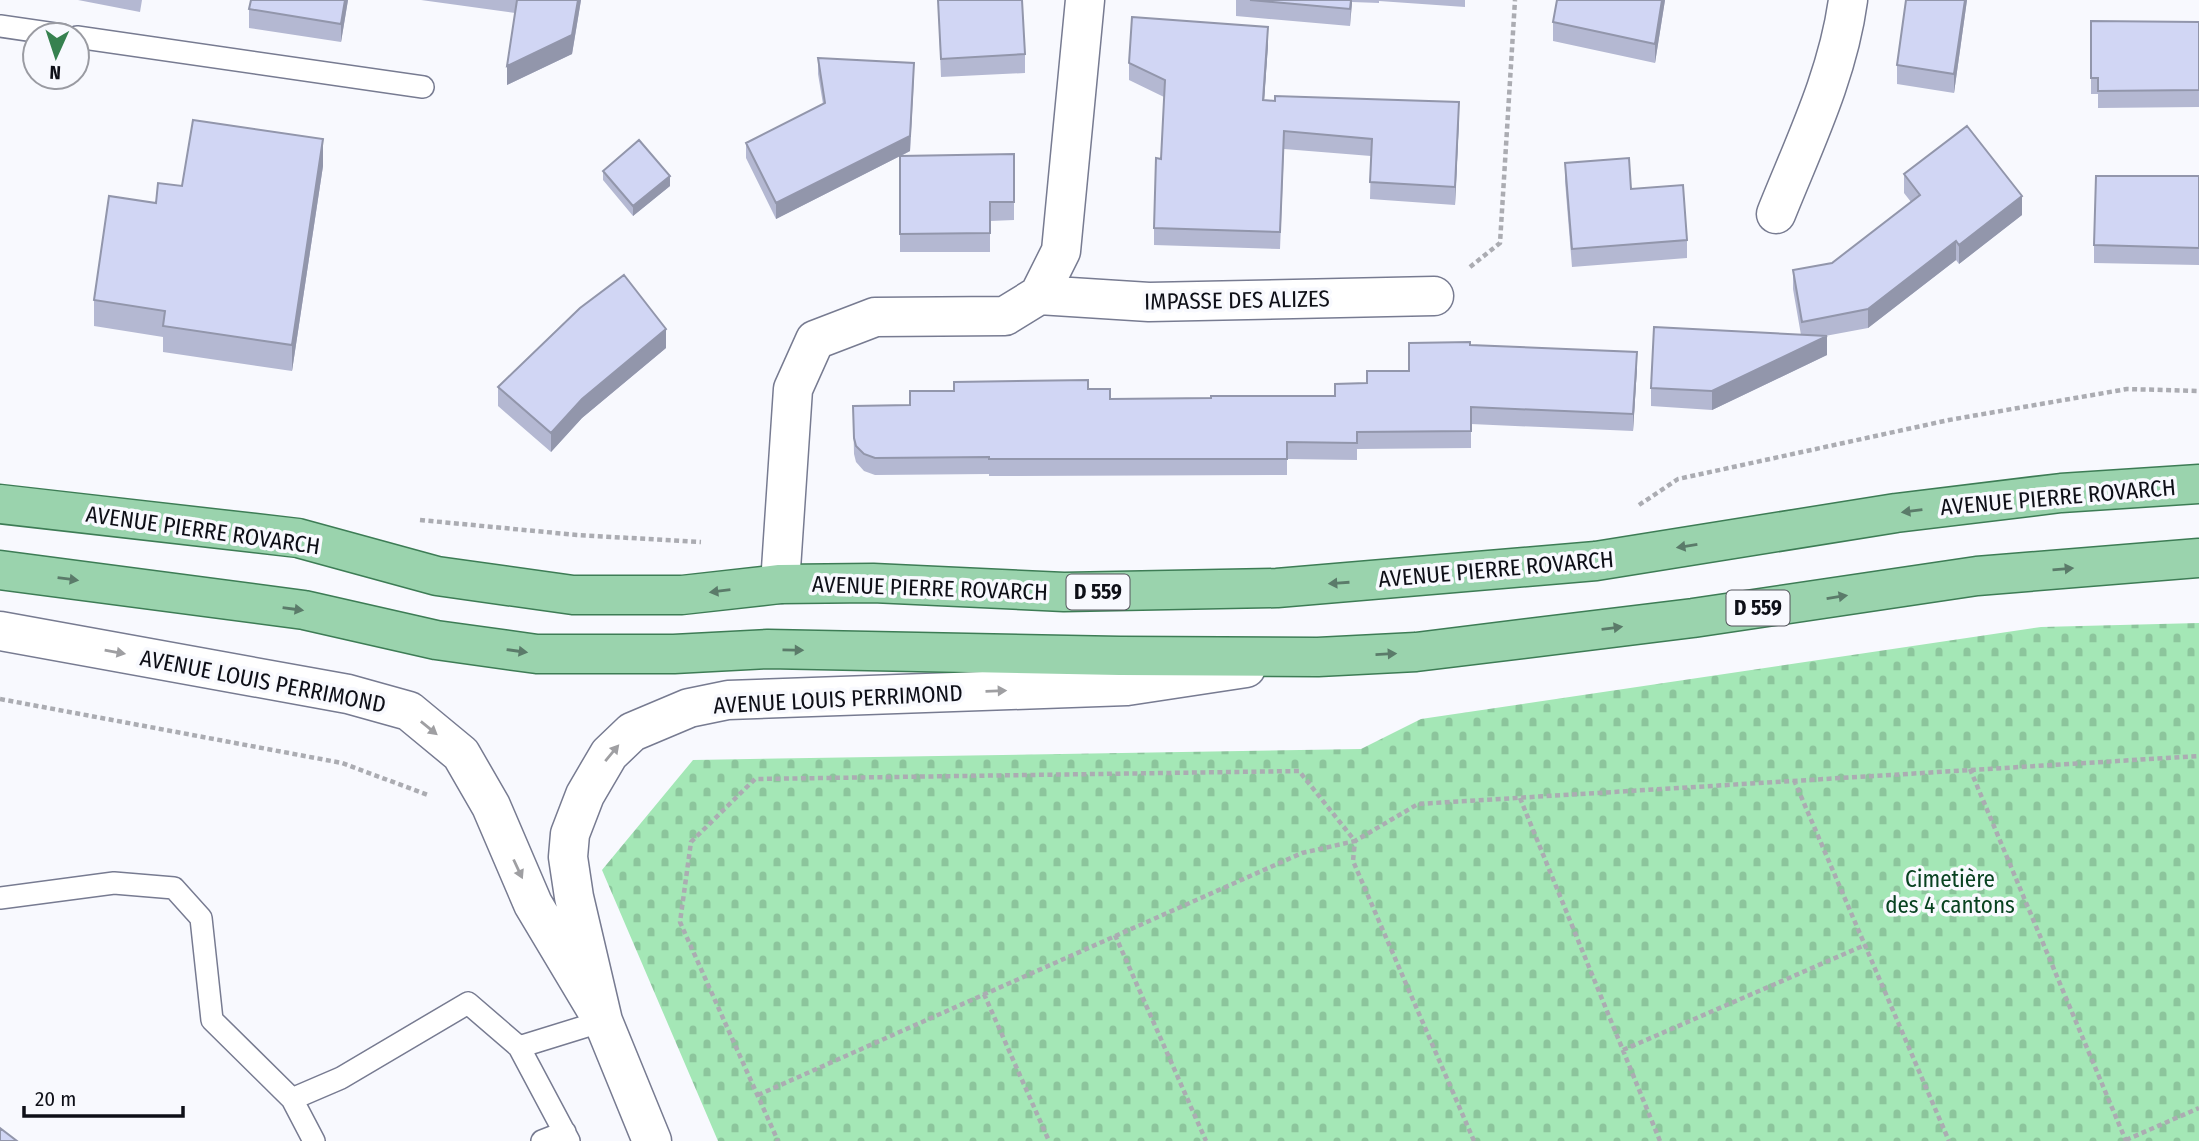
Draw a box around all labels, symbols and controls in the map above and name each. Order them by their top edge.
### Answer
north arrow [21,21,91,91]
text: N [49,61,61,84]
street label: IMPASSE DES ALIZES [1144,284,1330,316]
street label: AVENUE PIERRE ROVARCH [1939,473,2177,521]
street label: AVENUE PIERRE ROVARCH [84,500,322,560]
one-way arrow [1900,505,1922,516]
one-way arrow [1676,541,1698,552]
street label: AVENUE PIERRE ROVARCH [1377,545,1615,593]
one-way arrow [2052,563,2074,574]
street label: AVENUE PIERRE ROVARCH [812,570,1048,606]
one-way arrow [57,574,79,585]
road number: D 559 [1066,574,1130,610]
one-way arrow [1328,578,1350,589]
one-way arrow [709,585,731,596]
road number: D 559 [1726,590,1790,626]
one-way arrow [1826,591,1848,602]
one-way arrow [282,603,304,614]
one-way arrow [1601,623,1623,634]
street label: AVENUE LOUIS PERRIMOND [138,643,388,719]
one-way arrow [782,644,804,655]
one-way arrow [506,646,528,657]
one-way arrow [104,647,126,658]
one-way arrow [1375,648,1397,659]
street label: AVENUE LOUIS PERRIMOND [713,678,963,720]
one-way arrow [985,686,1007,697]
one-way arrow [419,720,437,735]
one-way arrow [604,744,620,762]
one-way arrow [512,859,523,879]
park label: Cimetière des 4 cantons [1885,865,2015,919]
scale bar [24,1074,184,1118]
text: 20 m [35,1086,76,1112]

